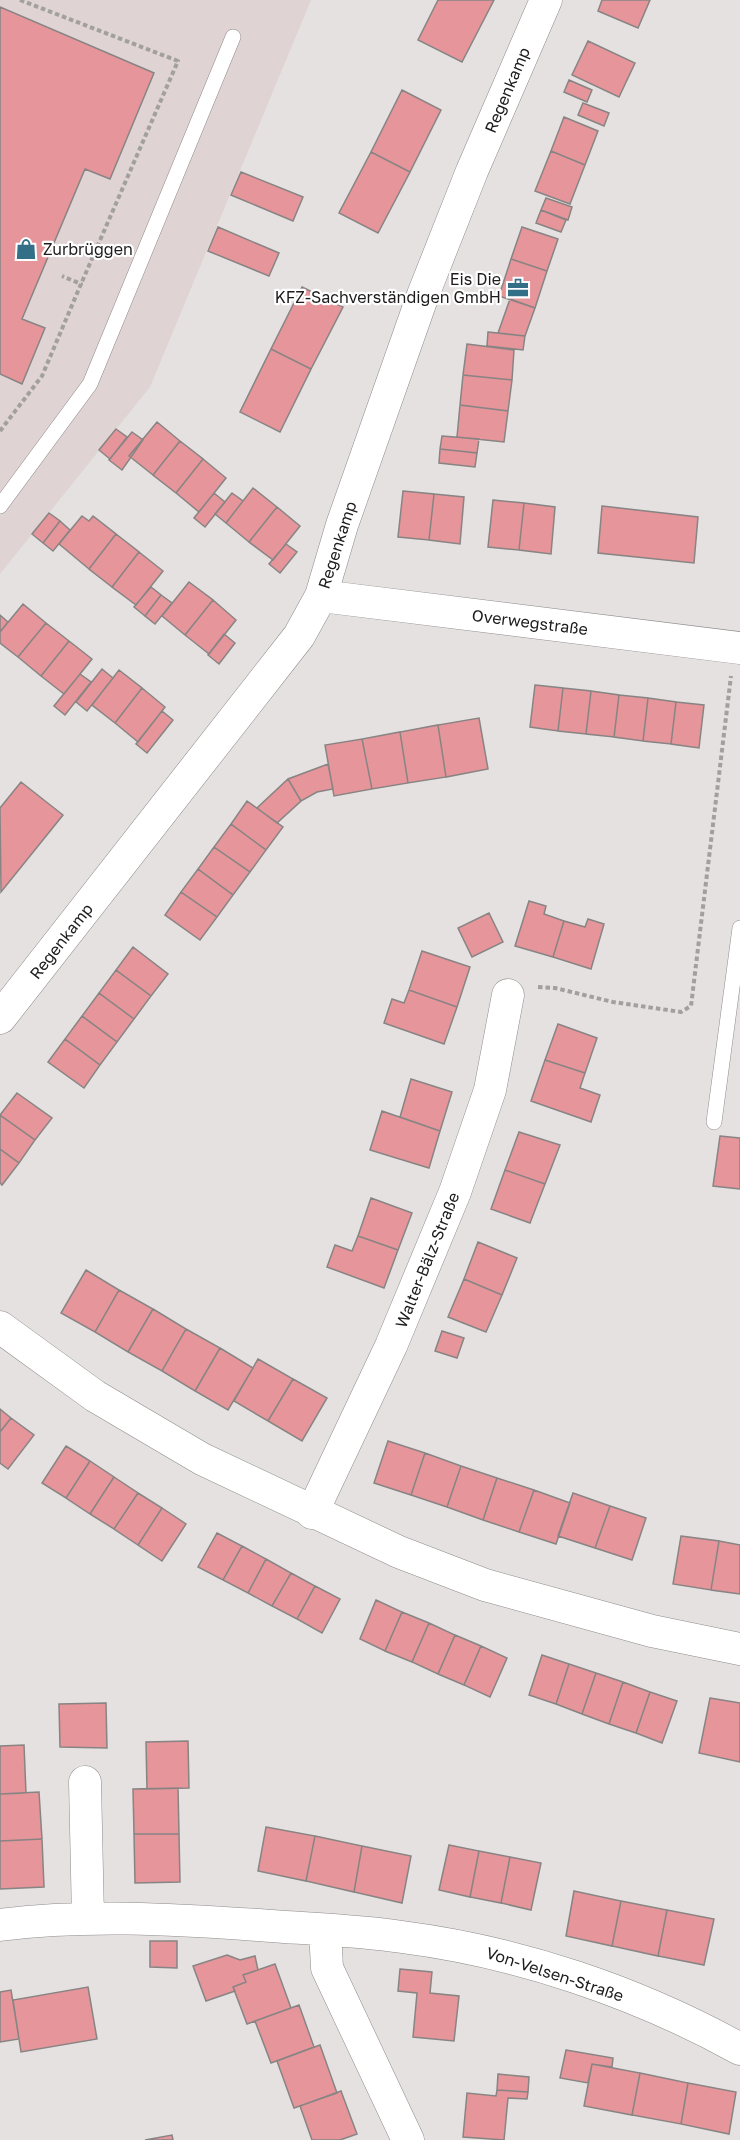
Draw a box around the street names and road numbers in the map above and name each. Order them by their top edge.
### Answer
street label: Regenkamp [480,44,534,136]
street label: Regenkamp [313,499,361,591]
street label: Overwegstraße [471,605,589,639]
street label: Regenkamp [25,899,97,983]
street label: Walter-Bälz-Straße [391,1189,463,1331]
street label: Von-Velsen-Straße [484,1942,626,2006]

